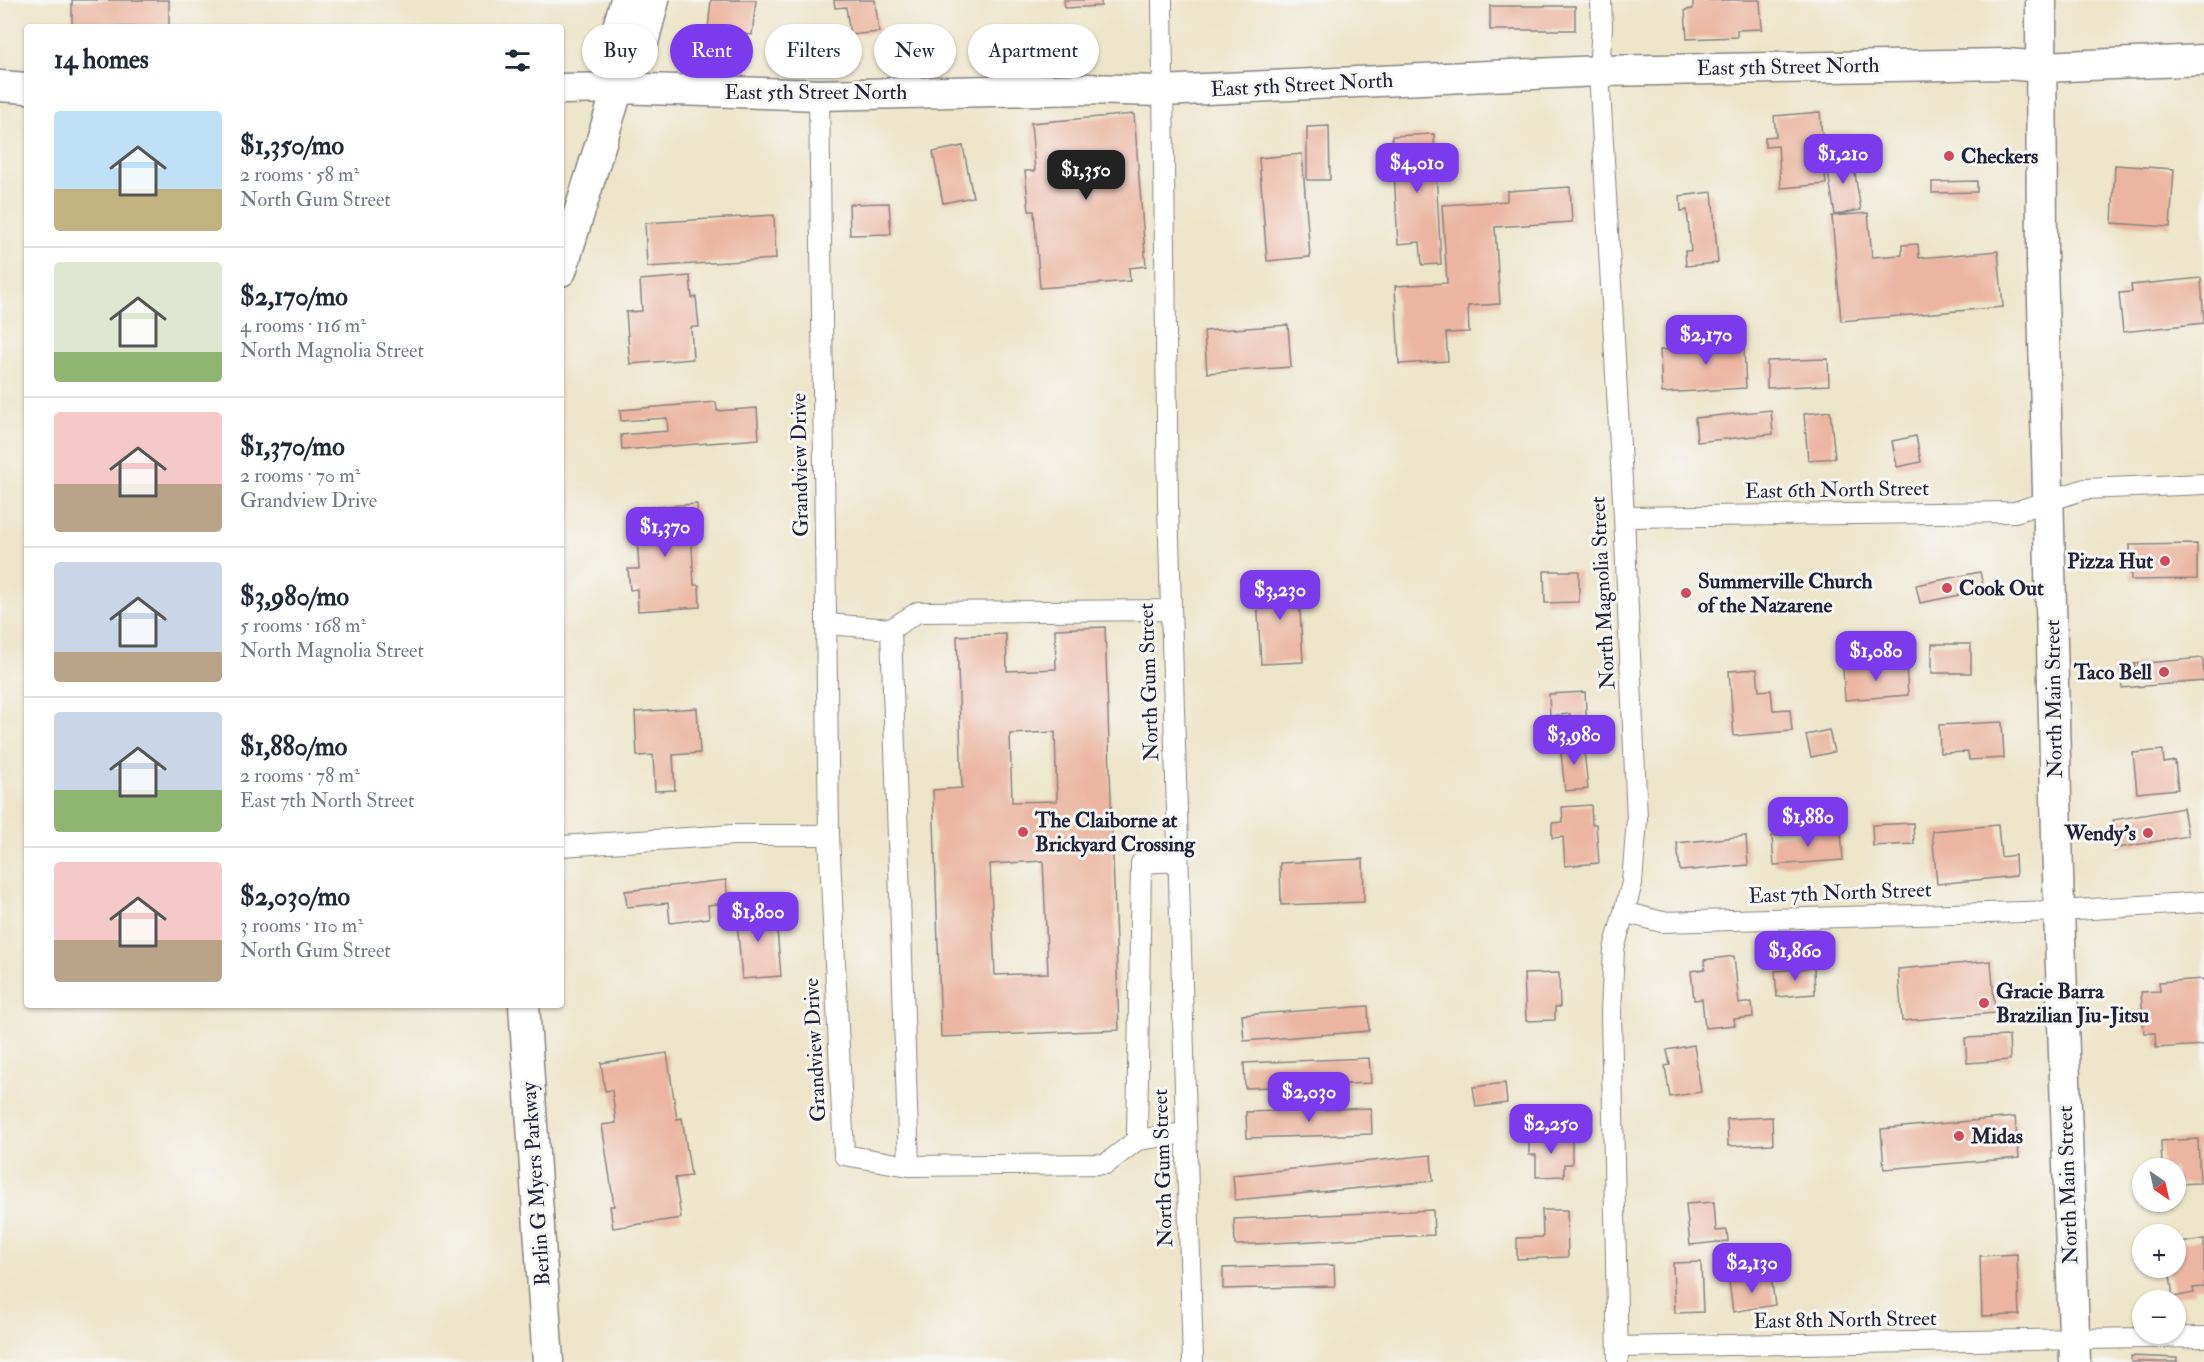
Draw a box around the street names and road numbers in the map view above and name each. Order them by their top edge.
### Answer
street label: East 5th Street North [1696,52,1880,82]
street label: East 5th Street North [1210,67,1394,103]
street label: East 5th Street North [725,79,907,106]
street label: Grandview Drive [785,393,815,537]
street label: East 6th North Street [1745,475,1929,505]
street label: North Magnolia Street [1584,496,1622,690]
street label: North Gum Street [1133,602,1165,762]
street label: North Main Street [2039,619,2069,779]
street label: East 7th North Street [1748,876,1932,910]
street label: Grandview Drive [798,977,832,1123]
street label: Berlin G Myers Parkway [515,1080,557,1287]
street label: North Gum Street [1147,1088,1179,1248]
street label: North Main Street [2052,1105,2084,1265]
street label: East 8th North Street [1753,1305,1937,1335]

